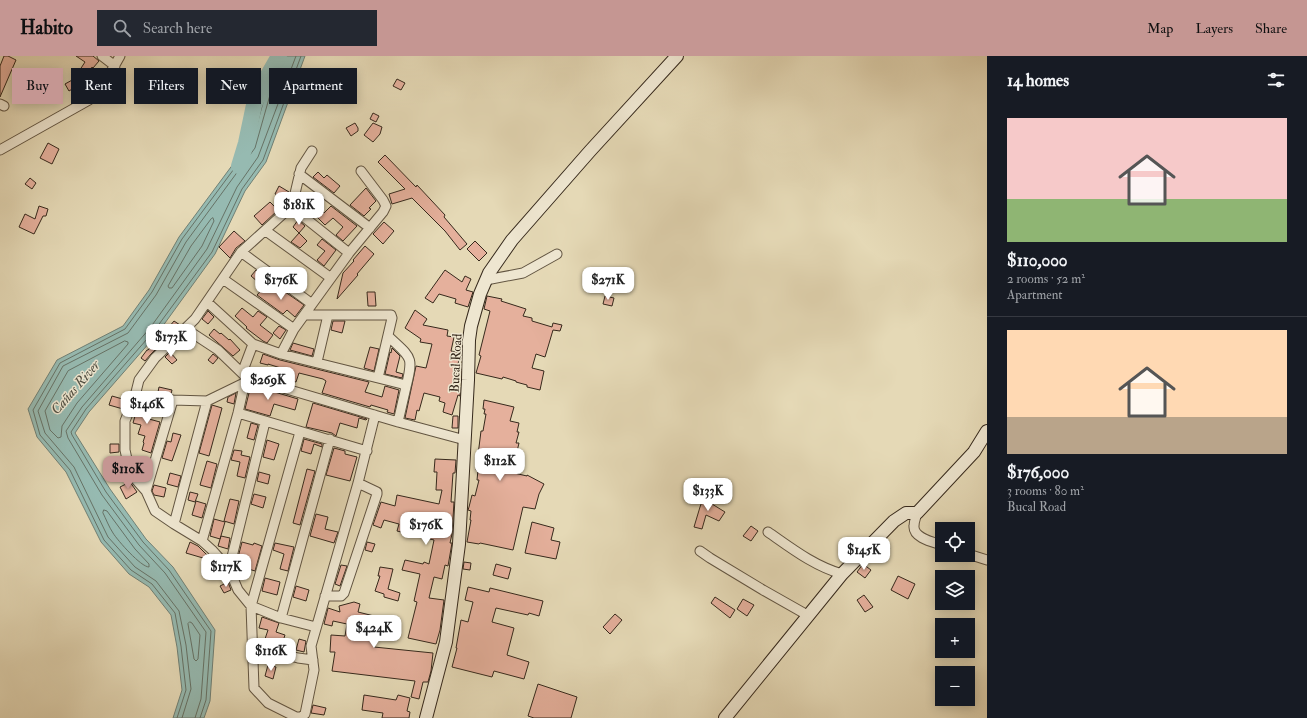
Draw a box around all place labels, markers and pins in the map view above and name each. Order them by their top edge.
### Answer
pin: $181K [271,192,327,226]
pin: $176K [253,267,309,301]
pin: $271K [580,267,636,301]
pin: $173K [143,324,199,358]
pin: $269K [240,367,296,401]
pin: $146K [119,391,175,425]
pin: $112K [472,448,528,482]
pin: $110K [100,456,156,490]
pin: $133K [680,478,736,512]
pin: $176K [398,512,454,546]
pin: $145K [836,537,892,571]
pin: $117K [198,554,254,588]
pin: $424K [346,615,402,649]
pin: $116K [243,638,299,672]

